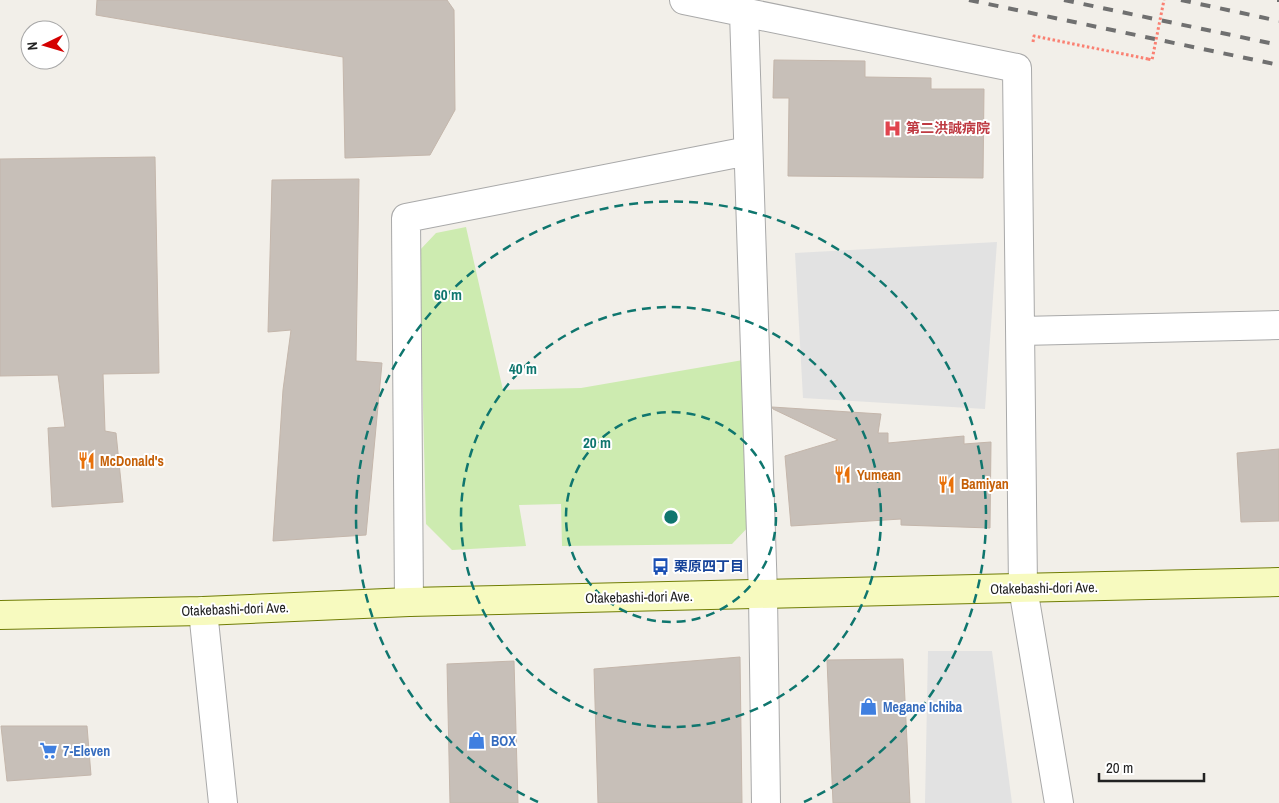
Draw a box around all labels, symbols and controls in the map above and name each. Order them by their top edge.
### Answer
north arrow [20,20,70,70]
text: N [23,41,41,51]
hospital icon: 第二洪誠病院 [882,118,902,138]
place label: 第二洪誠病院 [906,119,990,137]
text: 60 m [434,284,462,305]
text: 40 m [509,358,537,379]
text: 20 m [583,432,611,453]
restaurant icon: McDonald's [76,451,96,471]
place label: McDonald's [100,452,164,470]
restaurant icon: Yumean [833,465,853,485]
place label: Yumean [857,466,901,484]
restaurant icon: Bamiyan [937,474,957,494]
place label: Bamiyan [961,475,1009,493]
centre of rings [662,508,680,526]
bus stop icon: 栗原四丁目 [650,556,670,576]
place label: 栗原四丁目 [674,557,744,575]
street label: Otakebashi-dori Ave. [990,578,1098,598]
street label: Otakebashi-dori Ave. [585,587,693,607]
street label: Otakebashi-dori Ave. [181,598,289,620]
shop icon: Megane Ichiba [859,697,879,717]
place label: Megane Ichiba [883,698,963,716]
shop icon: BOX [467,731,487,751]
place label: BOX [491,732,516,750]
supermarket icon: 7-Eleven [39,741,59,761]
place label: 7-Eleven [63,742,110,760]
scale bar [1099,750,1204,782]
text: 20 m [1106,757,1133,778]

